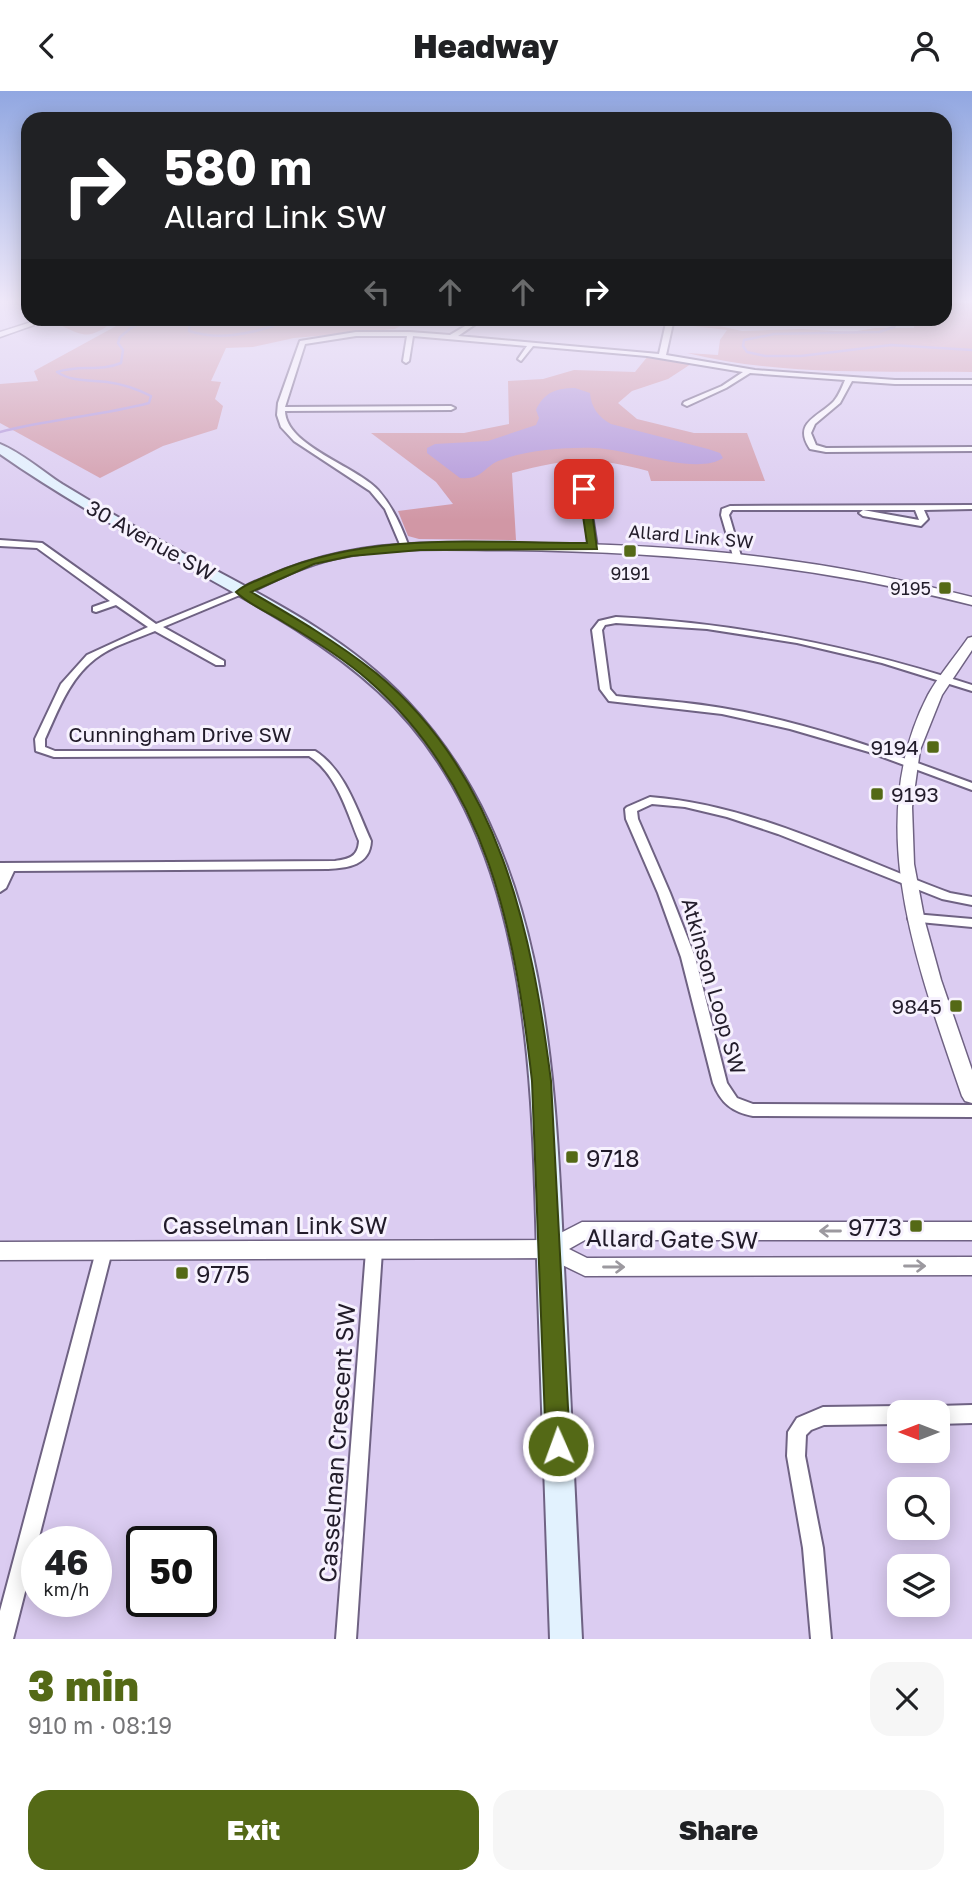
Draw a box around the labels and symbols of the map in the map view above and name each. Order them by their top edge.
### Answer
pin [554,459,614,519]
street label: 30 Avenue SW [82,494,220,586]
street label: Allard Link SW [628,520,754,552]
marker: 9191 [622,543,638,559]
place label: 9191 [610,562,650,584]
place label: 9195 [890,577,931,599]
marker: 9195 [937,580,953,596]
street label: Cunningham Drive SW [68,721,292,747]
place label: 9194 [871,734,919,760]
marker: 9194 [925,739,941,755]
place label: 9193 [891,781,939,807]
marker: 9193 [869,786,885,802]
street label: Atkinson Loop SW [676,895,752,1077]
place label: 9845 [891,993,942,1019]
marker: 9845 [948,998,964,1014]
place label: 9718 [586,1143,640,1172]
marker: 9718 [564,1149,580,1165]
street label: Casselman Link SW [162,1210,388,1239]
place label: 9773 [848,1212,902,1241]
marker: 9773 [908,1218,924,1234]
street label: Allard Gate SW [586,1222,758,1254]
one-way arrow [819,1224,842,1238]
place label: 9775 [196,1259,250,1288]
one-way arrow [903,1259,926,1273]
one-way arrow [602,1260,625,1274]
marker: 9775 [174,1265,190,1281]
street label: Casselman Crescent SW [312,1302,360,1584]
north arrow [887,1400,950,1463]
position arrow [521,1409,595,1483]
speed limit sign: 50 [126,1526,217,1617]

